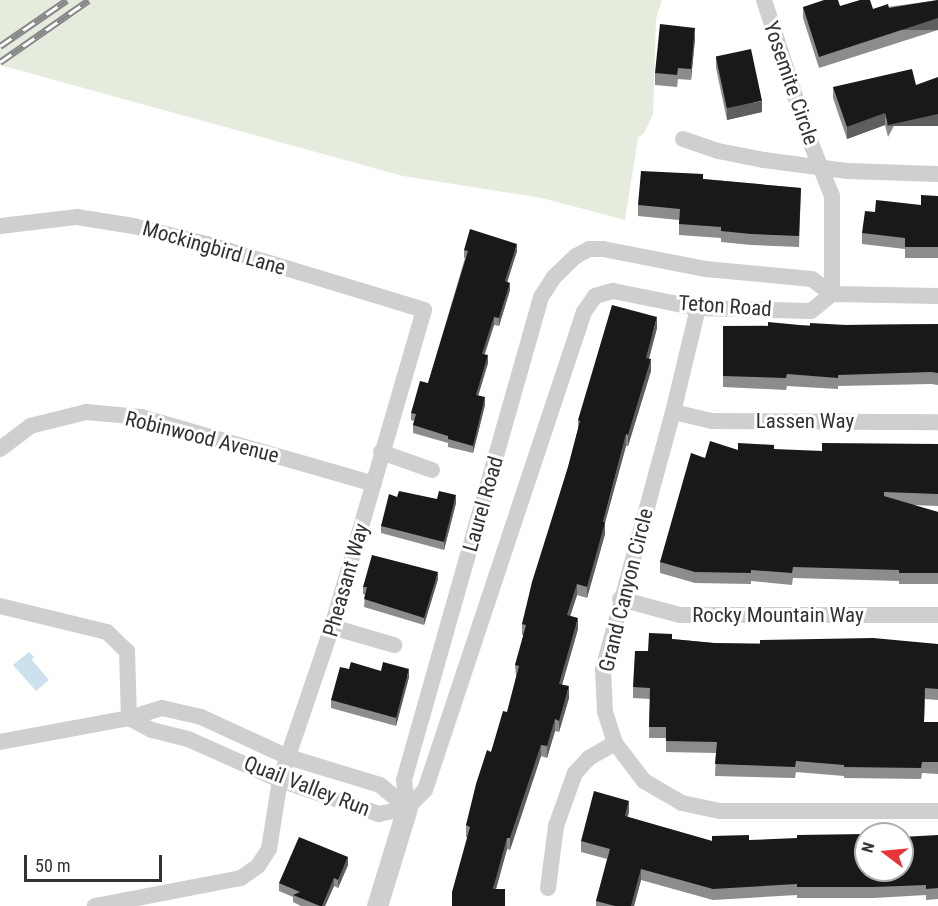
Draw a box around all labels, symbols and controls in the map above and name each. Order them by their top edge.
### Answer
street label: Yosemite Circle [758,18,824,148]
street label: Mockingbird Lane [140,216,288,280]
street label: Teton Road [678,290,772,322]
street label: Robinwood Avenue [123,406,281,468]
street label: Lassen Way [756,408,854,434]
street label: Laurel Road [457,453,509,555]
street label: Grand Canyon Circle [594,506,658,674]
street label: Pheasant Way [318,520,374,640]
street label: Rocky Mountain Way [692,602,864,628]
street label: Quail Valley Run [240,750,374,822]
north arrow [854,822,914,882]
text: N [858,840,879,855]
scale bar [27,843,165,881]
text: 50 m [35,855,70,876]

